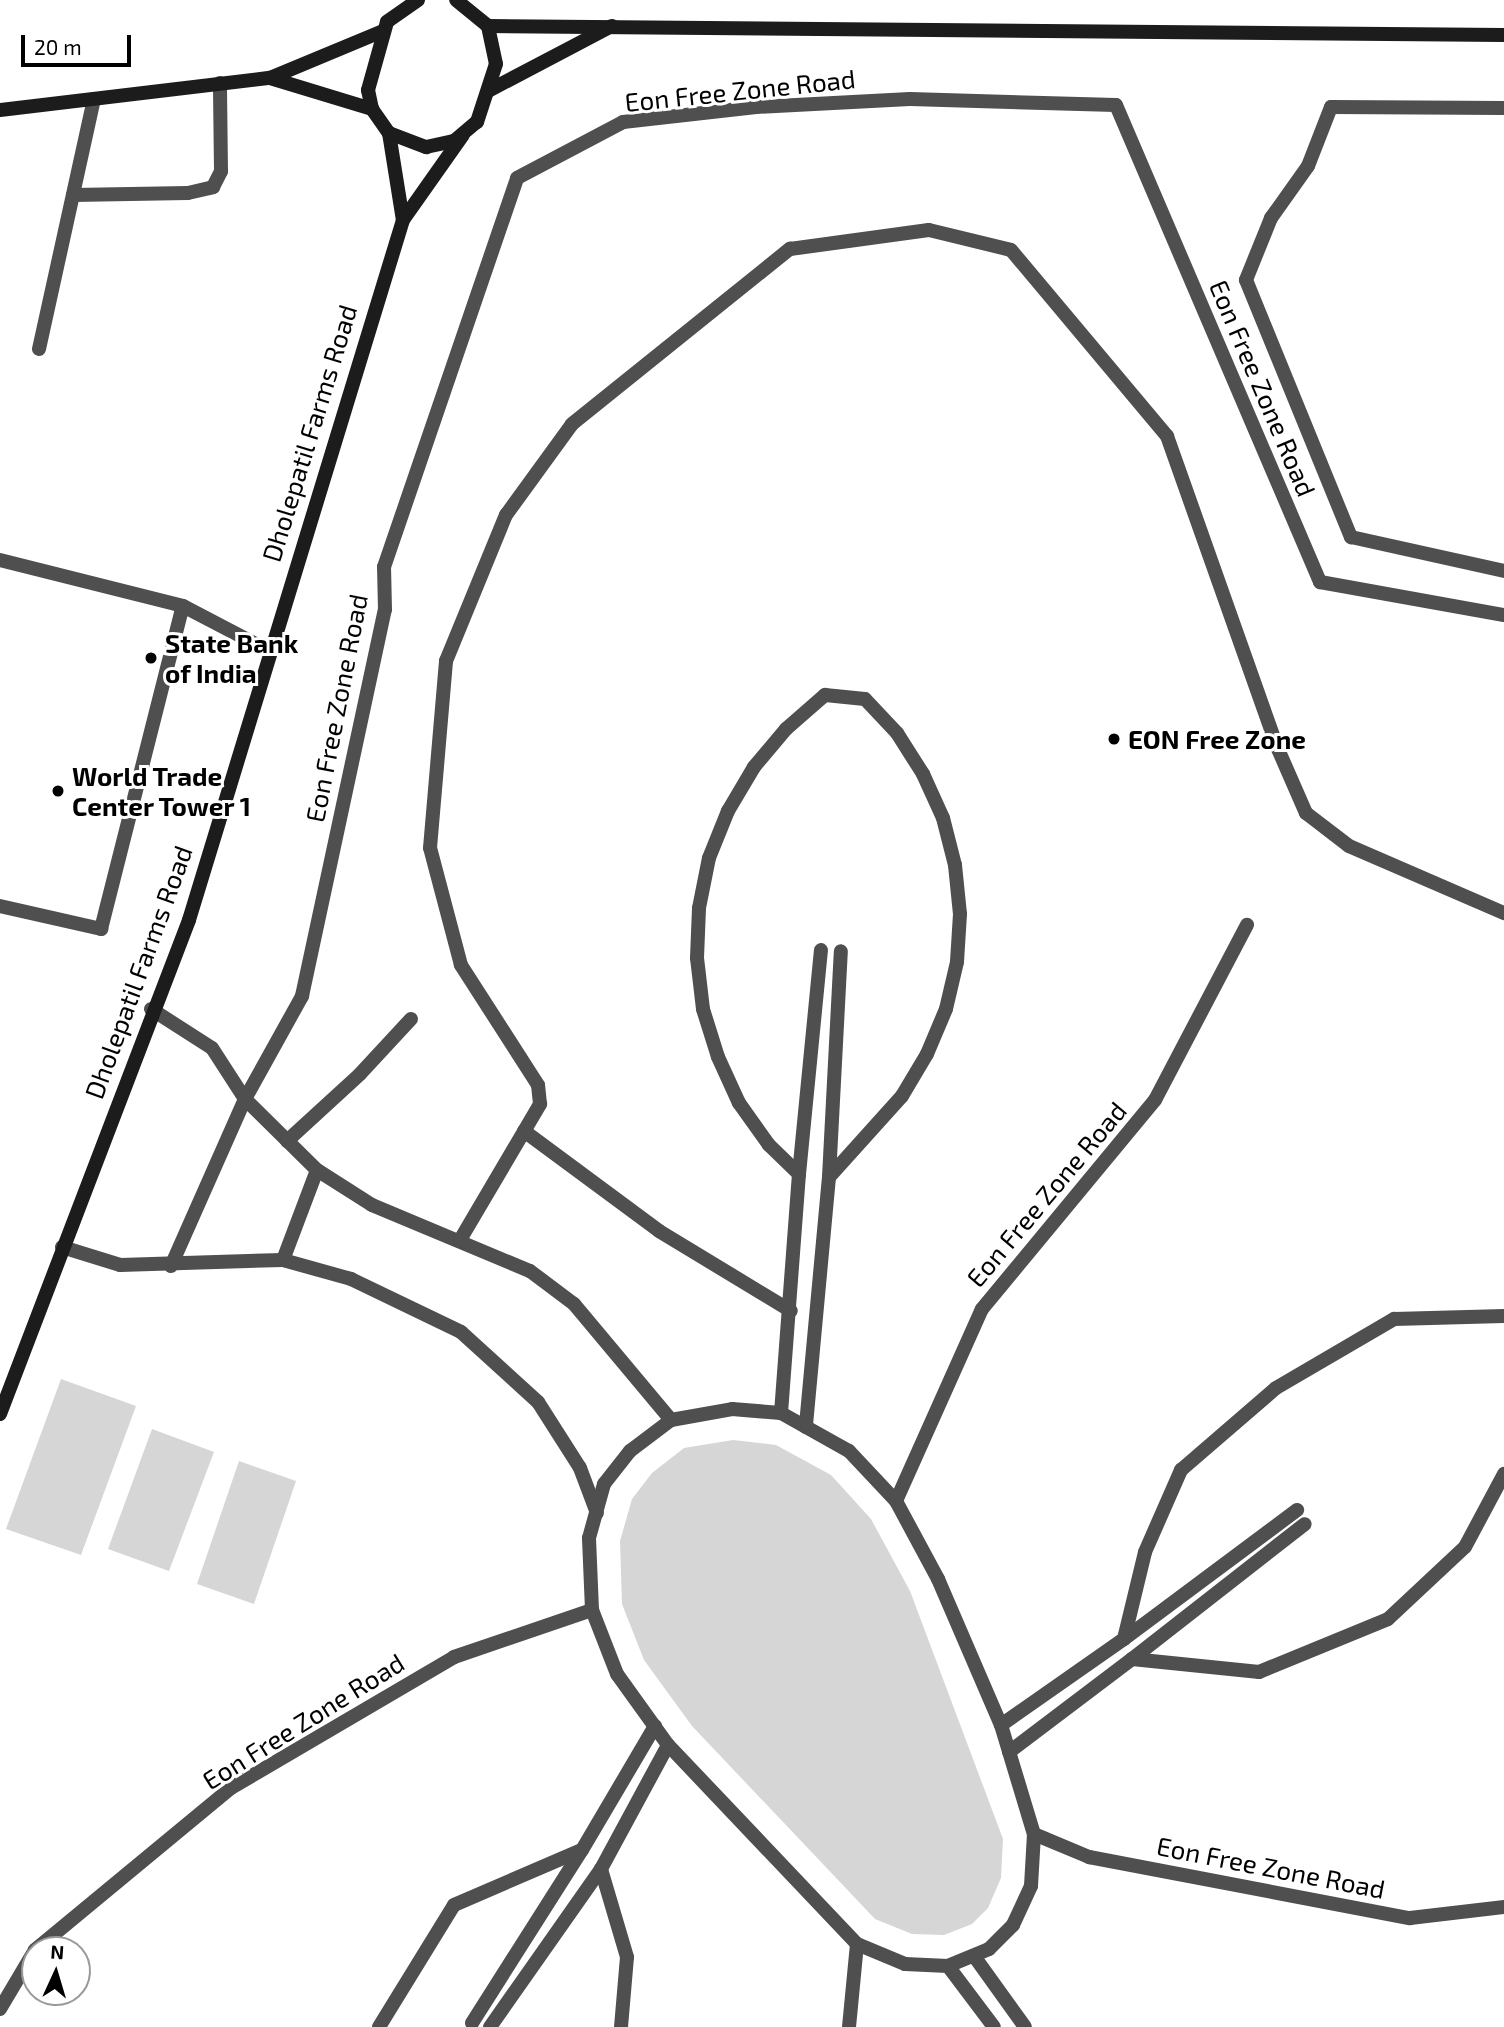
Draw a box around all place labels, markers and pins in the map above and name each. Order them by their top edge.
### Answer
place label: State Bank of India [165,627,298,688]
marker: State Bank of India [143,650,159,666]
place label: EON Free Zone [1128,723,1306,755]
marker: EON Free Zone [1106,731,1122,747]
place label: World Trade Center Tower 1 [72,760,252,822]
marker: World Trade Center Tower 1 [50,783,66,799]

